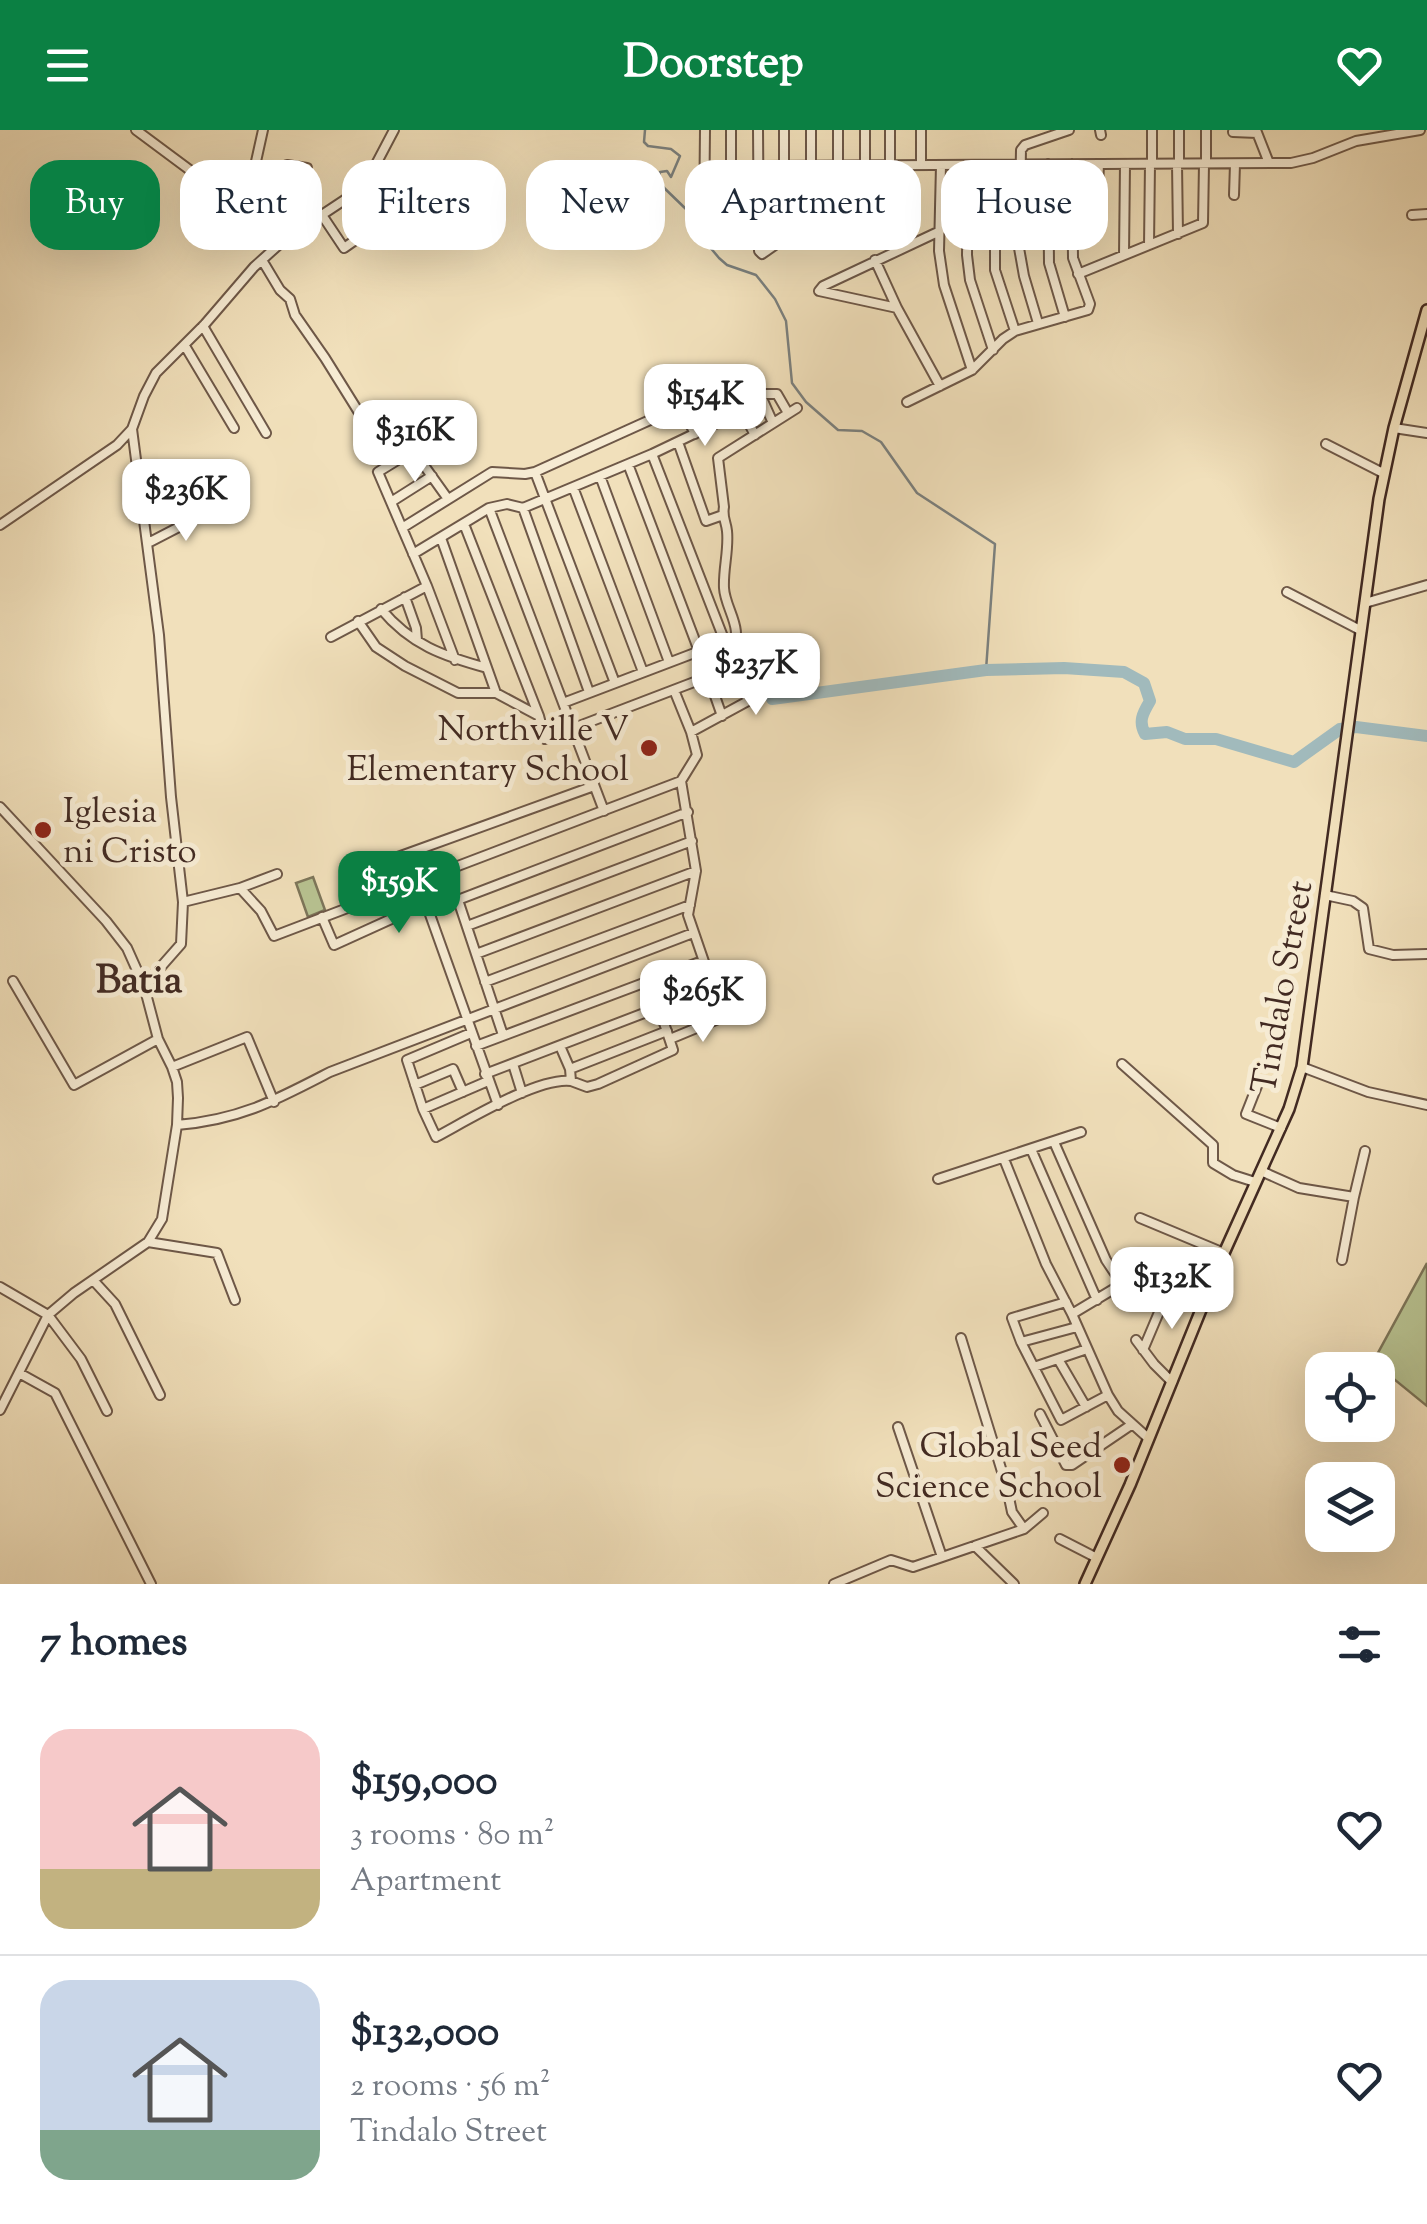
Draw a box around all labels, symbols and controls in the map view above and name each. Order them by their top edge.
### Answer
text: Doorstep [623,33,804,98]
icon: menu [40,38,95,93]
icon: heart [1332,38,1387,93]
chip: Buy [30,160,160,250]
chip: Rent [180,160,322,250]
chip: Filters [342,160,506,250]
chip: New [526,160,665,250]
chip: Apartment [685,160,921,250]
chip: House [941,160,1108,250]
pin: $154K [635,364,775,449]
text: $154K [666,373,744,419]
pin: $316K [345,400,485,485]
text: $316K [375,409,455,455]
pin: $236K [116,459,256,544]
text: $236K [144,468,228,514]
pin: $237K [686,633,826,718]
text: $237K [714,642,798,688]
place label: Northville V Elementary School [347,706,629,797]
marker: Northville V Elementary School [638,737,660,759]
place label: Iglesia ni Cristo [63,788,197,879]
marker: Iglesia ni Cristo [32,819,54,841]
pin: $159K [329,851,469,936]
text: $159K [360,860,438,906]
street label: Tindalo Street [1241,877,1328,1098]
district label: Batia [96,954,183,1011]
pin: $265K [633,960,773,1045]
text: $265K [662,969,744,1015]
pin: $132K [1102,1247,1242,1332]
text: $132K [1132,1256,1212,1302]
map controls [1305,1352,1395,1552]
button: locate [1305,1352,1395,1442]
place label: Global Seed Science School [875,1423,1102,1514]
marker: Global Seed Science School [1111,1454,1133,1476]
button: layers [1305,1462,1395,1552]
text: 7 homes [40,1614,188,1674]
icon: filters [1332,1617,1387,1672]
text: $159,000 [350,1753,497,1813]
icon: home [120,1769,240,1889]
icon: heart [1332,1802,1387,1857]
text: 3 rooms · 80 m² [350,1813,554,1859]
text: Apartment [350,1859,501,1905]
text: $132,000 [350,2004,499,2064]
icon: home [120,2020,240,2140]
icon: heart [1332,2053,1387,2108]
text: 2 rooms · 56 m² [350,2064,550,2110]
text: Tindalo Street [350,2110,547,2156]

